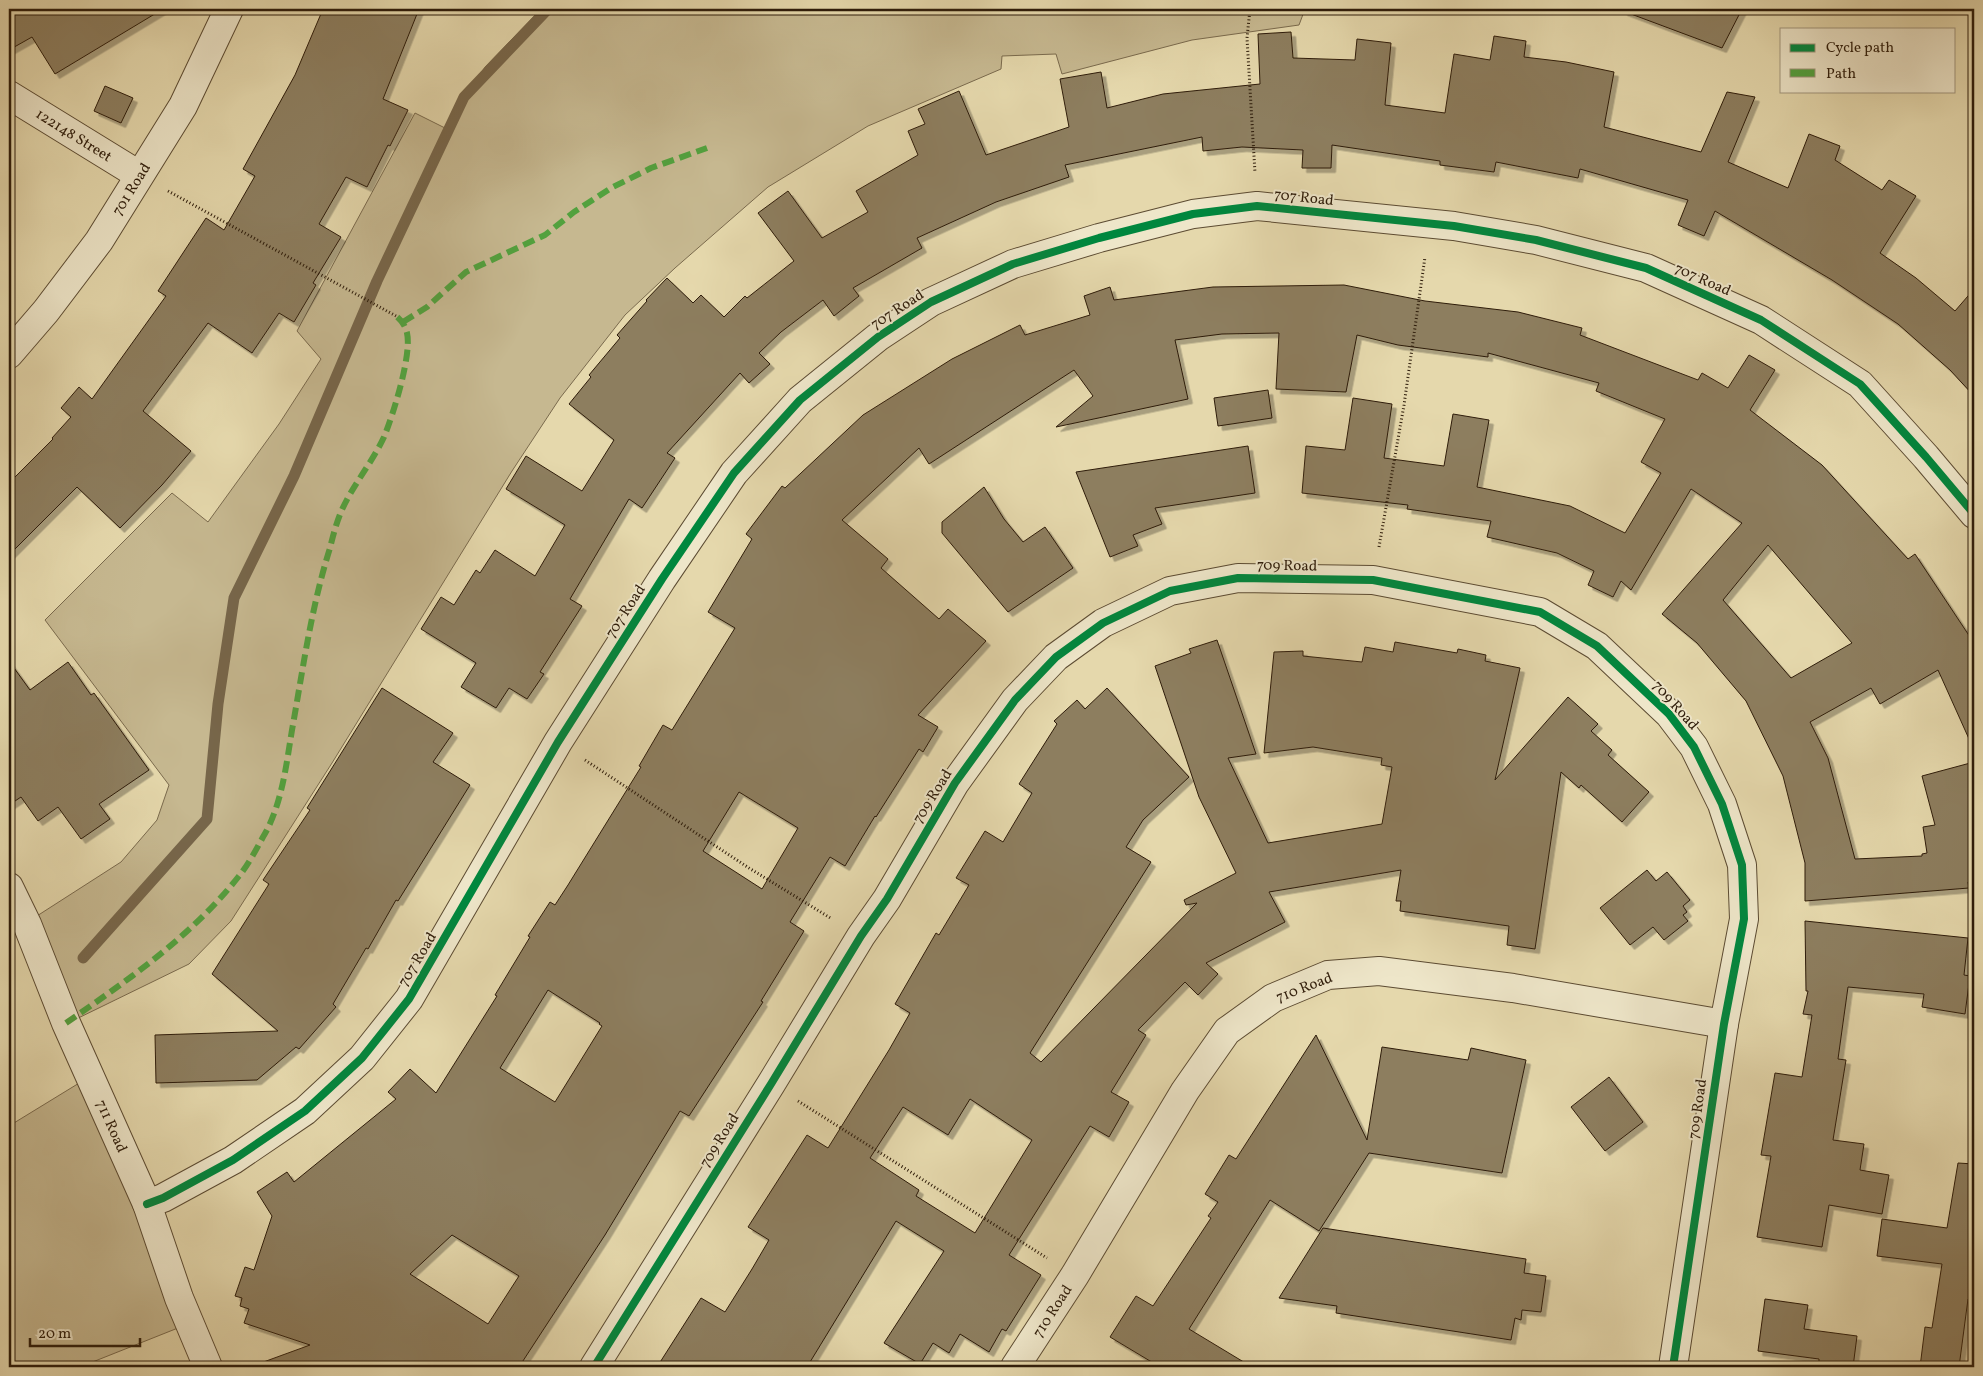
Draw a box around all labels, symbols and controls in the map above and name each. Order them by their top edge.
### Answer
legend [1780,28,1956,92]
text: Cycle path [1826,38,1894,59]
text: Path [1826,64,1856,85]
street label: 122148 Street [31,104,115,168]
street label: 701 Road [108,159,157,220]
street label: 707 Road [1273,185,1335,212]
street label: 707 Road [1671,259,1734,302]
street label: 707 Road [867,285,929,335]
street label: 709 Road [1257,555,1317,578]
street label: 707 Road [601,581,651,643]
street label: 709 Road [1647,676,1703,736]
street label: 709 Road [908,766,958,828]
street label: 707 Road [394,929,443,991]
street label: 710 Road [1273,968,1336,1009]
street label: 709 Road [1684,1078,1713,1141]
street label: 711 Road [90,1097,132,1156]
street label: 709 Road [695,1110,745,1172]
street label: 710 Road [1028,1281,1078,1342]
scale bar [30,1316,140,1348]
text: 20 m [38,1324,71,1345]

